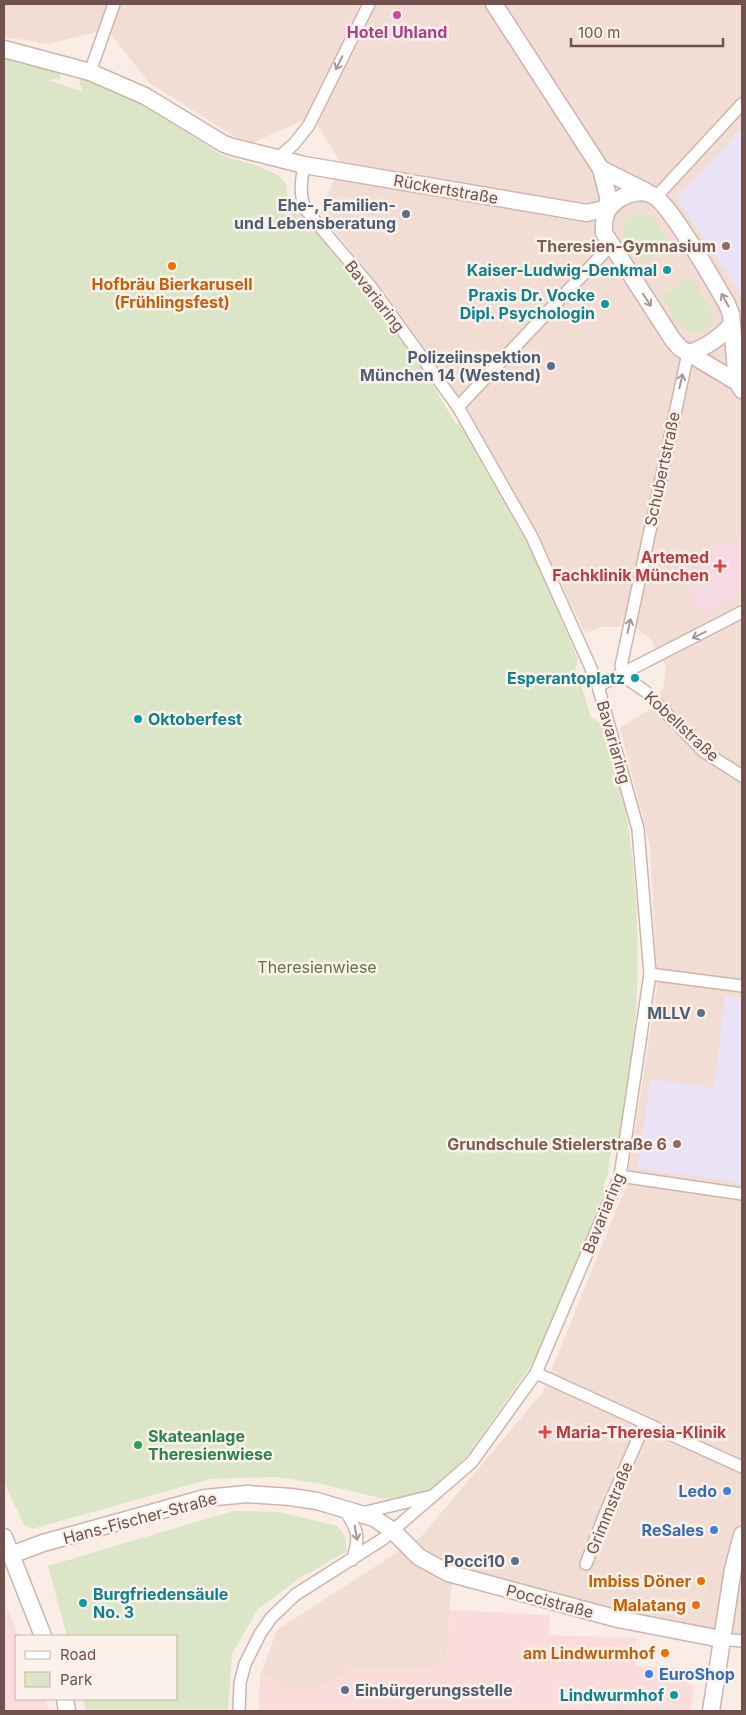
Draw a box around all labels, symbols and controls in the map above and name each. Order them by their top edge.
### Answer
marker: Hotel Uhland [391,9,403,21]
scale bar [571,15,724,47]
place label: Hotel Uhland [347,22,447,42]
text: 100 m [578,23,620,42]
one-way arrow [334,55,344,70]
street label: Rückertstraße [392,170,500,208]
place label: Ehe-, Familien- und Lebensberatung [234,195,396,233]
marker: Ehe-, Familien- und Lebensberatung [400,208,412,220]
place label: Theresien-Gymnasium [537,236,716,256]
marker: Theresien-Gymnasium [720,240,732,252]
street label: Bavariaring [341,256,409,336]
marker: Hofbräu Bierkarusell (Frühlingsfest) [166,260,178,272]
place label: Kaiser-Ludwig-Denkmal [467,260,657,280]
marker: Kaiser-Ludwig-Denkmal [661,264,673,276]
place label: Hofbräu Bierkarusell (Frühlingsfest) [92,274,252,312]
place label: Praxis Dr. Vocke Dipl. Psychologin [460,285,595,323]
one-way arrow [642,293,652,307]
one-way arrow [719,294,729,308]
marker: Praxis Dr. Vocke Dipl. Psychologin [599,298,611,310]
place label: Polizeiinspektion München 14 (Westend) [360,347,541,385]
marker: Polizeiinspektion München 14 (Westend) [545,360,557,372]
one-way arrow [677,374,686,390]
street label: Schubertstraße [640,410,684,528]
place label: Artemed Fachklinik München [552,547,709,585]
marker: Artemed Fachklinik München [713,559,727,573]
one-way arrow [625,618,634,634]
one-way arrow [692,631,707,640]
place label: Esperantoplatz [507,668,625,688]
marker: Esperantoplatz [629,672,641,684]
street label: Kobellstraße [641,686,723,766]
street label: Bavariaring [593,698,635,786]
place label: Oktoberfest [148,709,242,729]
marker: Oktoberfest [132,713,144,725]
park label: Theresienwiese [257,957,377,977]
place label: MLLV [647,1003,691,1023]
marker: MLLV [695,1007,707,1019]
place label: Grundschule Stielerstraße 6 [447,1134,667,1154]
marker: Grundschule Stielerstraße 6 [671,1138,683,1150]
street label: Bavariaring [578,1170,628,1256]
place label: Maria-Theresia-Klinik [556,1422,727,1442]
marker: Maria-Theresia-Klinik [538,1425,552,1439]
place label: Skateanlage Theresienwiese [148,1426,273,1464]
marker: Skateanlage Theresienwiese [132,1439,144,1451]
street label: Grimmstraße [581,1459,637,1557]
place label: Ledo [679,1481,717,1501]
marker: Ledo [721,1485,733,1497]
street label: Hans-Fischer-Straße [61,1488,219,1548]
place label: ReSales [642,1520,704,1540]
one-way arrow [352,1524,361,1540]
marker: ReSales [708,1524,720,1536]
place label: Pocci10 [444,1551,505,1571]
marker: Pocci10 [509,1555,521,1567]
place label: Imbiss Döner [588,1571,691,1591]
marker: Imbiss Döner [695,1575,707,1587]
street label: Poccistraße [504,1580,596,1622]
place label: Burgfriedensäule No. 3 [93,1584,228,1622]
place label: Malatang [613,1595,686,1615]
marker: Burgfriedensäule No. 3 [77,1597,89,1609]
marker: Malatang [690,1599,702,1611]
legend [15,1635,178,1700]
place label: am Lindwurmhof [523,1643,656,1663]
text: Road [60,1645,96,1664]
marker: am Lindwurmhof [659,1647,671,1659]
place label: EuroShop [659,1664,735,1684]
marker: EuroShop [643,1668,655,1680]
text: Park [60,1670,93,1689]
place label: Einbürgerungsstelle [355,1680,513,1700]
marker: Einbürgerungsstelle [339,1684,351,1696]
place label: Lindwurmhof [560,1685,665,1705]
marker: Lindwurmhof [668,1689,680,1701]

